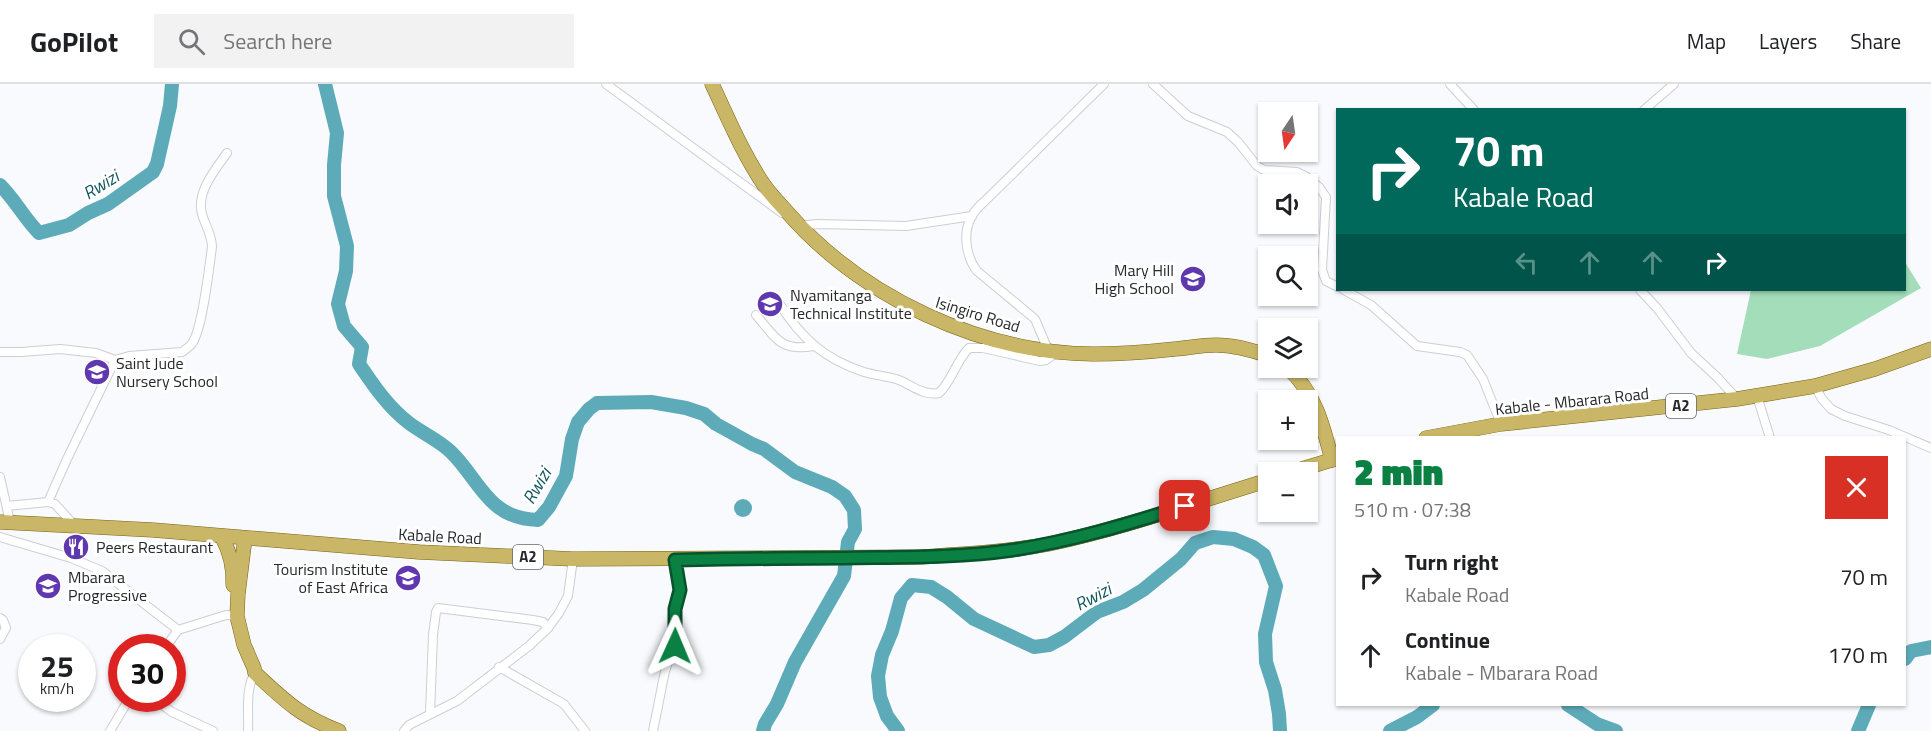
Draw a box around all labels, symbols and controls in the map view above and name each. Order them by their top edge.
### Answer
search box [154,14,574,68]
text: GoPilot [30,20,118,63]
text: Search here [223,24,332,58]
icon: search [175,25,208,58]
text: Map [1687,25,1726,57]
text: Layers [1759,25,1817,57]
text: Share [1850,25,1901,57]
north arrow [1258,102,1318,162]
map controls [1258,102,1318,522]
text: 70 m [1453,118,1545,182]
icon: right [1354,132,1432,210]
water label: Rwizi [77,162,126,206]
button: sound [1258,174,1318,234]
text: Kabale Road [1453,176,1594,217]
button: search [1258,246,1318,306]
icon: left [1510,246,1543,279]
icon: ahead [1573,246,1606,279]
icon: ahead [1636,246,1669,279]
icon: right [1699,246,1732,279]
place label: Mary Hill High School [1095,258,1174,300]
school or university icon: Mary Hill High School [1178,264,1208,294]
place label: Nyamitanga Technical Institute [790,283,912,325]
school or university icon: Nyamitanga Technical Institute [755,289,785,319]
street label: Isingiro Road [933,290,1023,338]
button: layers [1258,318,1318,378]
place label: Saint Jude Nursery School [116,351,218,393]
school or university icon: Saint Jude Nursery School [82,357,112,387]
street label: Kabale - Mbarara Road [1494,381,1650,421]
button: + [1258,390,1318,450]
road number: A2 [1666,394,1696,418]
text: 2 min [1354,444,1443,499]
button: close [1825,456,1888,519]
water label: Rwizi [515,460,559,509]
button: − [1258,462,1318,522]
pin [1159,480,1210,531]
icon: arrive [1168,489,1201,522]
text: 510 m · 07:38 [1354,494,1471,525]
street label: Kabale Road [398,522,482,550]
restaurant icon: Peers Restaurant [61,532,91,562]
place label: Peers Restaurant [96,535,214,559]
road number: A2 [513,545,543,569]
text: Turn right [1405,545,1499,579]
place label: Tourism Institute of East Africa [274,557,388,599]
text: 70 m [1840,560,1888,594]
icon: right [1354,561,1387,594]
school or university icon: Tourism Institute of East Africa [393,563,423,593]
place label: Mbarara Progressive [68,565,147,607]
school or university icon: Mbarara Progressive [33,571,63,601]
water label: Rwizi [1070,575,1118,617]
text: Kabale Road [1405,579,1509,610]
position arrow [643,614,707,678]
text: Continue [1405,623,1490,657]
speed limit sign: 30 [108,634,186,712]
text: 170 m [1828,638,1888,672]
icon: ahead [1354,639,1387,672]
text: 25 [40,643,74,689]
text: Kabale - Mbarara Road [1405,657,1598,688]
text: km/h [40,677,74,700]

